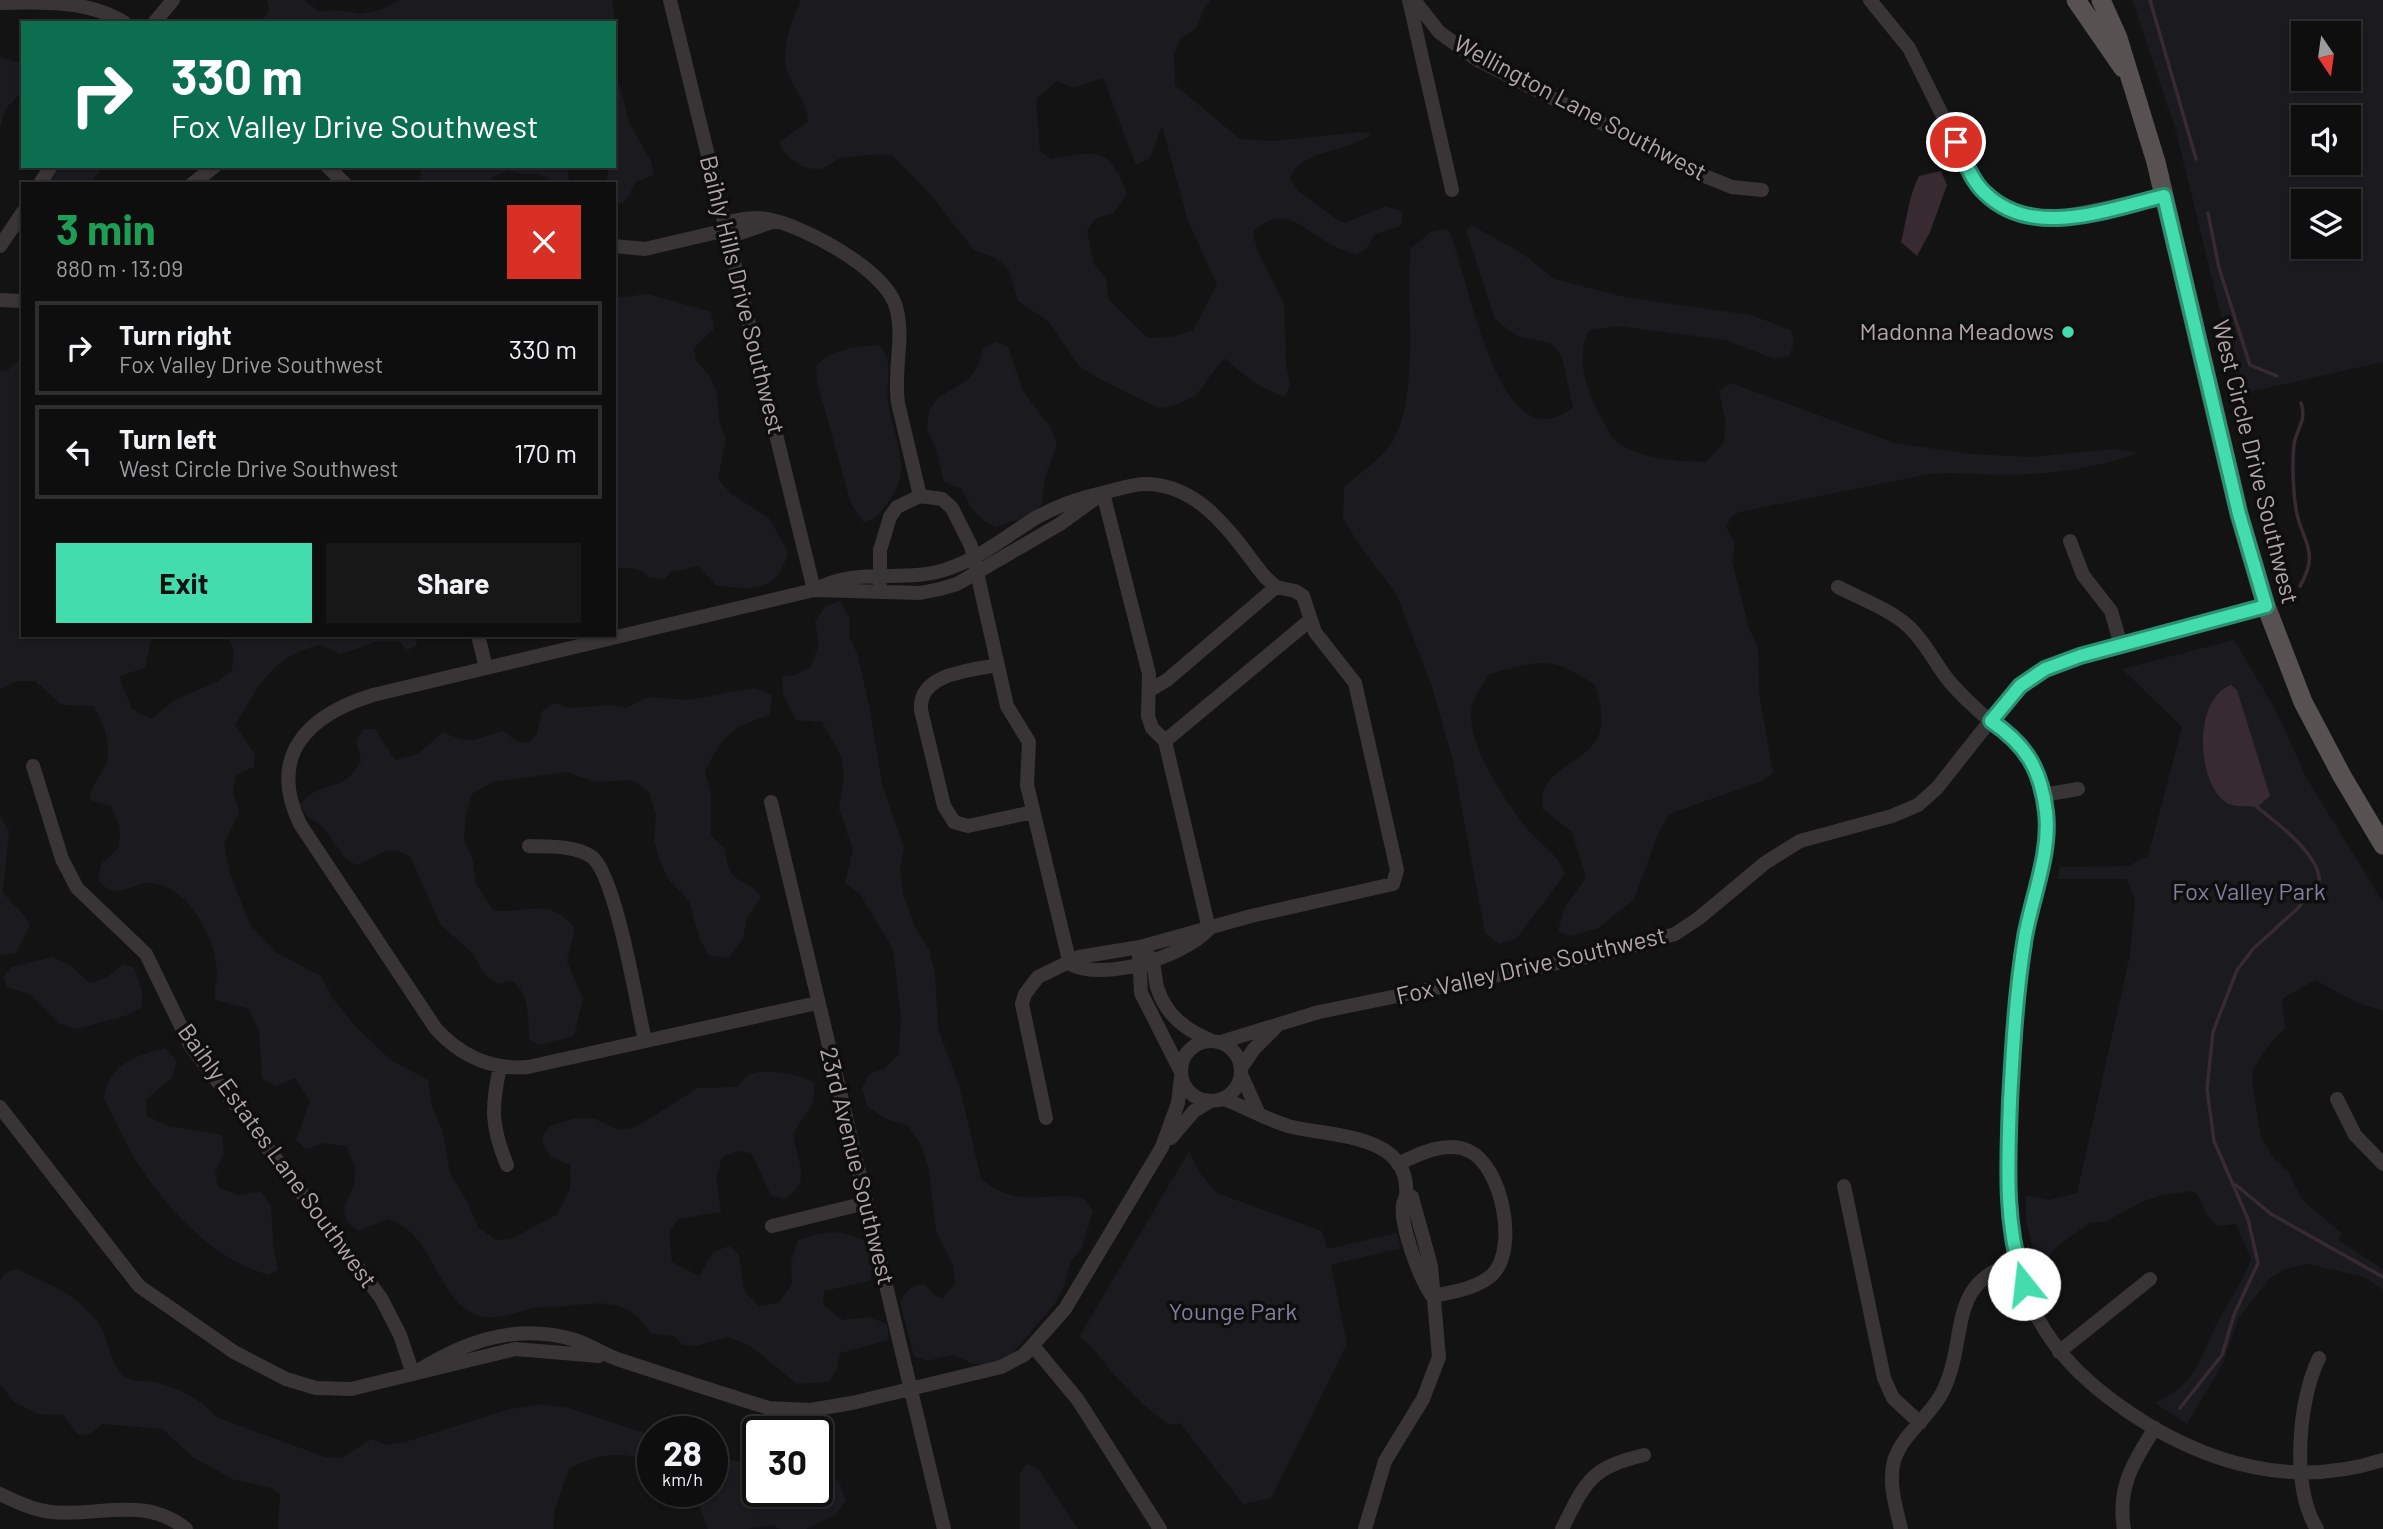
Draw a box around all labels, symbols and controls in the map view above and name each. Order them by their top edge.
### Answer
north arrow [2291,21,2361,91]
map controls [2291,21,2361,259]
street label: Wellington Lane Southwest [1449,28,1712,186]
text: 330 m [171,46,303,105]
icon: right [56,49,147,140]
button: sound [2291,105,2361,175]
text: Fox Valley Drive Southwest [171,106,539,144]
pin [1926,112,1986,172]
icon: arrive [1937,123,1975,161]
street label: Baihly Hills Drive Southwest [695,152,792,437]
button: layers [2291,189,2361,259]
text: 3 min [56,203,156,253]
button: close [507,205,581,279]
text: 880 m · 13:09 [56,254,183,282]
place label: Madonna Meadows [1860,316,2054,345]
street label: West Circle Drive Southwest [2207,317,2306,607]
text: Turn right [119,319,232,350]
marker: Madonna Meadows [2060,324,2076,340]
icon: right [60,329,98,367]
text: 330 m [509,333,577,364]
text: Fox Valley Drive Southwest [119,350,383,378]
text: Turn left [119,423,217,454]
icon: left [60,433,98,471]
text: 170 m [514,437,577,468]
text: West Circle Drive Southwest [119,454,399,482]
button: Exit [56,543,312,623]
button: Share [326,543,581,623]
park label: Fox Valley Park [2172,876,2326,905]
street label: Fox Valley Drive Southwest [1393,919,1668,1010]
street label: Baihly Estates Lane Southwest [173,1017,384,1293]
street label: 23rd Avenue Southwest [815,1044,902,1287]
position arrow [1987,1247,2061,1321]
park label: Younge Park [1169,1296,1297,1325]
speed limit sign: 30 [742,1416,833,1507]
text: 28 [663,1431,702,1473]
text: km/h [662,1468,703,1490]

